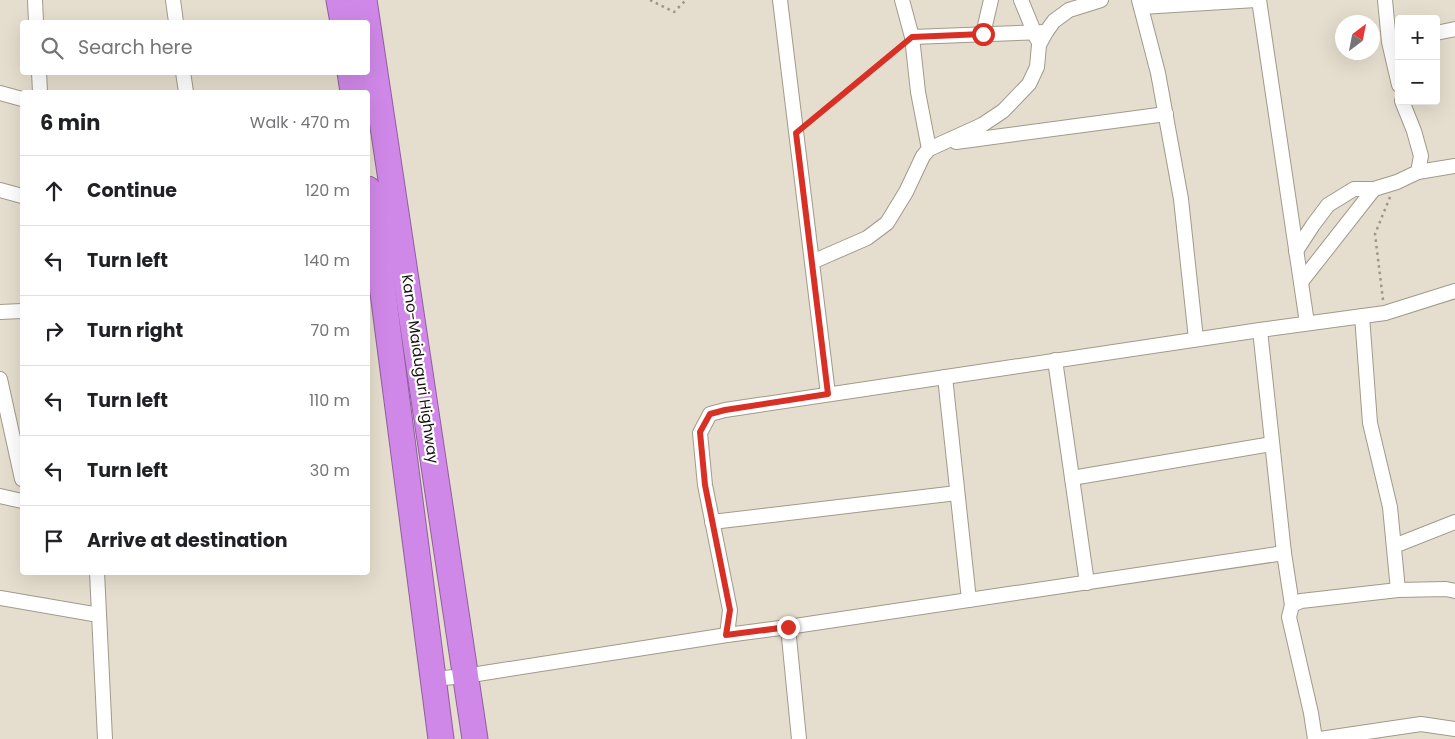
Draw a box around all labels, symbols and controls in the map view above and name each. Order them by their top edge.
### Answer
north arrow [1335,15,1380,60]
map controls [1395,15,1440,105]
button: + [1395,15,1440,60]
search box [20,20,370,75]
route start [972,23,995,46]
icon: search [38,34,66,62]
text: Search here [78,34,192,61]
button: − [1395,60,1440,105]
text: 6 min [40,108,100,137]
text: Walk · 470 m [250,111,350,134]
icon: ahead [40,177,68,205]
text: Continue [87,177,177,204]
text: 120 m [305,179,350,202]
icon: left [40,247,68,275]
text: Turn left [87,247,168,274]
text: 140 m [304,249,350,272]
street label: Kano-Maiduguri Highway [397,273,444,465]
icon: right [40,317,68,345]
text: Turn right [87,317,183,344]
text: 70 m [310,319,350,342]
icon: left [40,387,68,415]
text: Turn left [87,387,168,414]
text: 110 m [309,389,350,412]
icon: left [40,457,68,485]
text: Turn left [87,457,168,484]
text: 30 m [310,459,350,482]
icon: arrive [40,527,68,555]
text: Arrive at destination [87,527,288,554]
route end [777,616,800,639]

